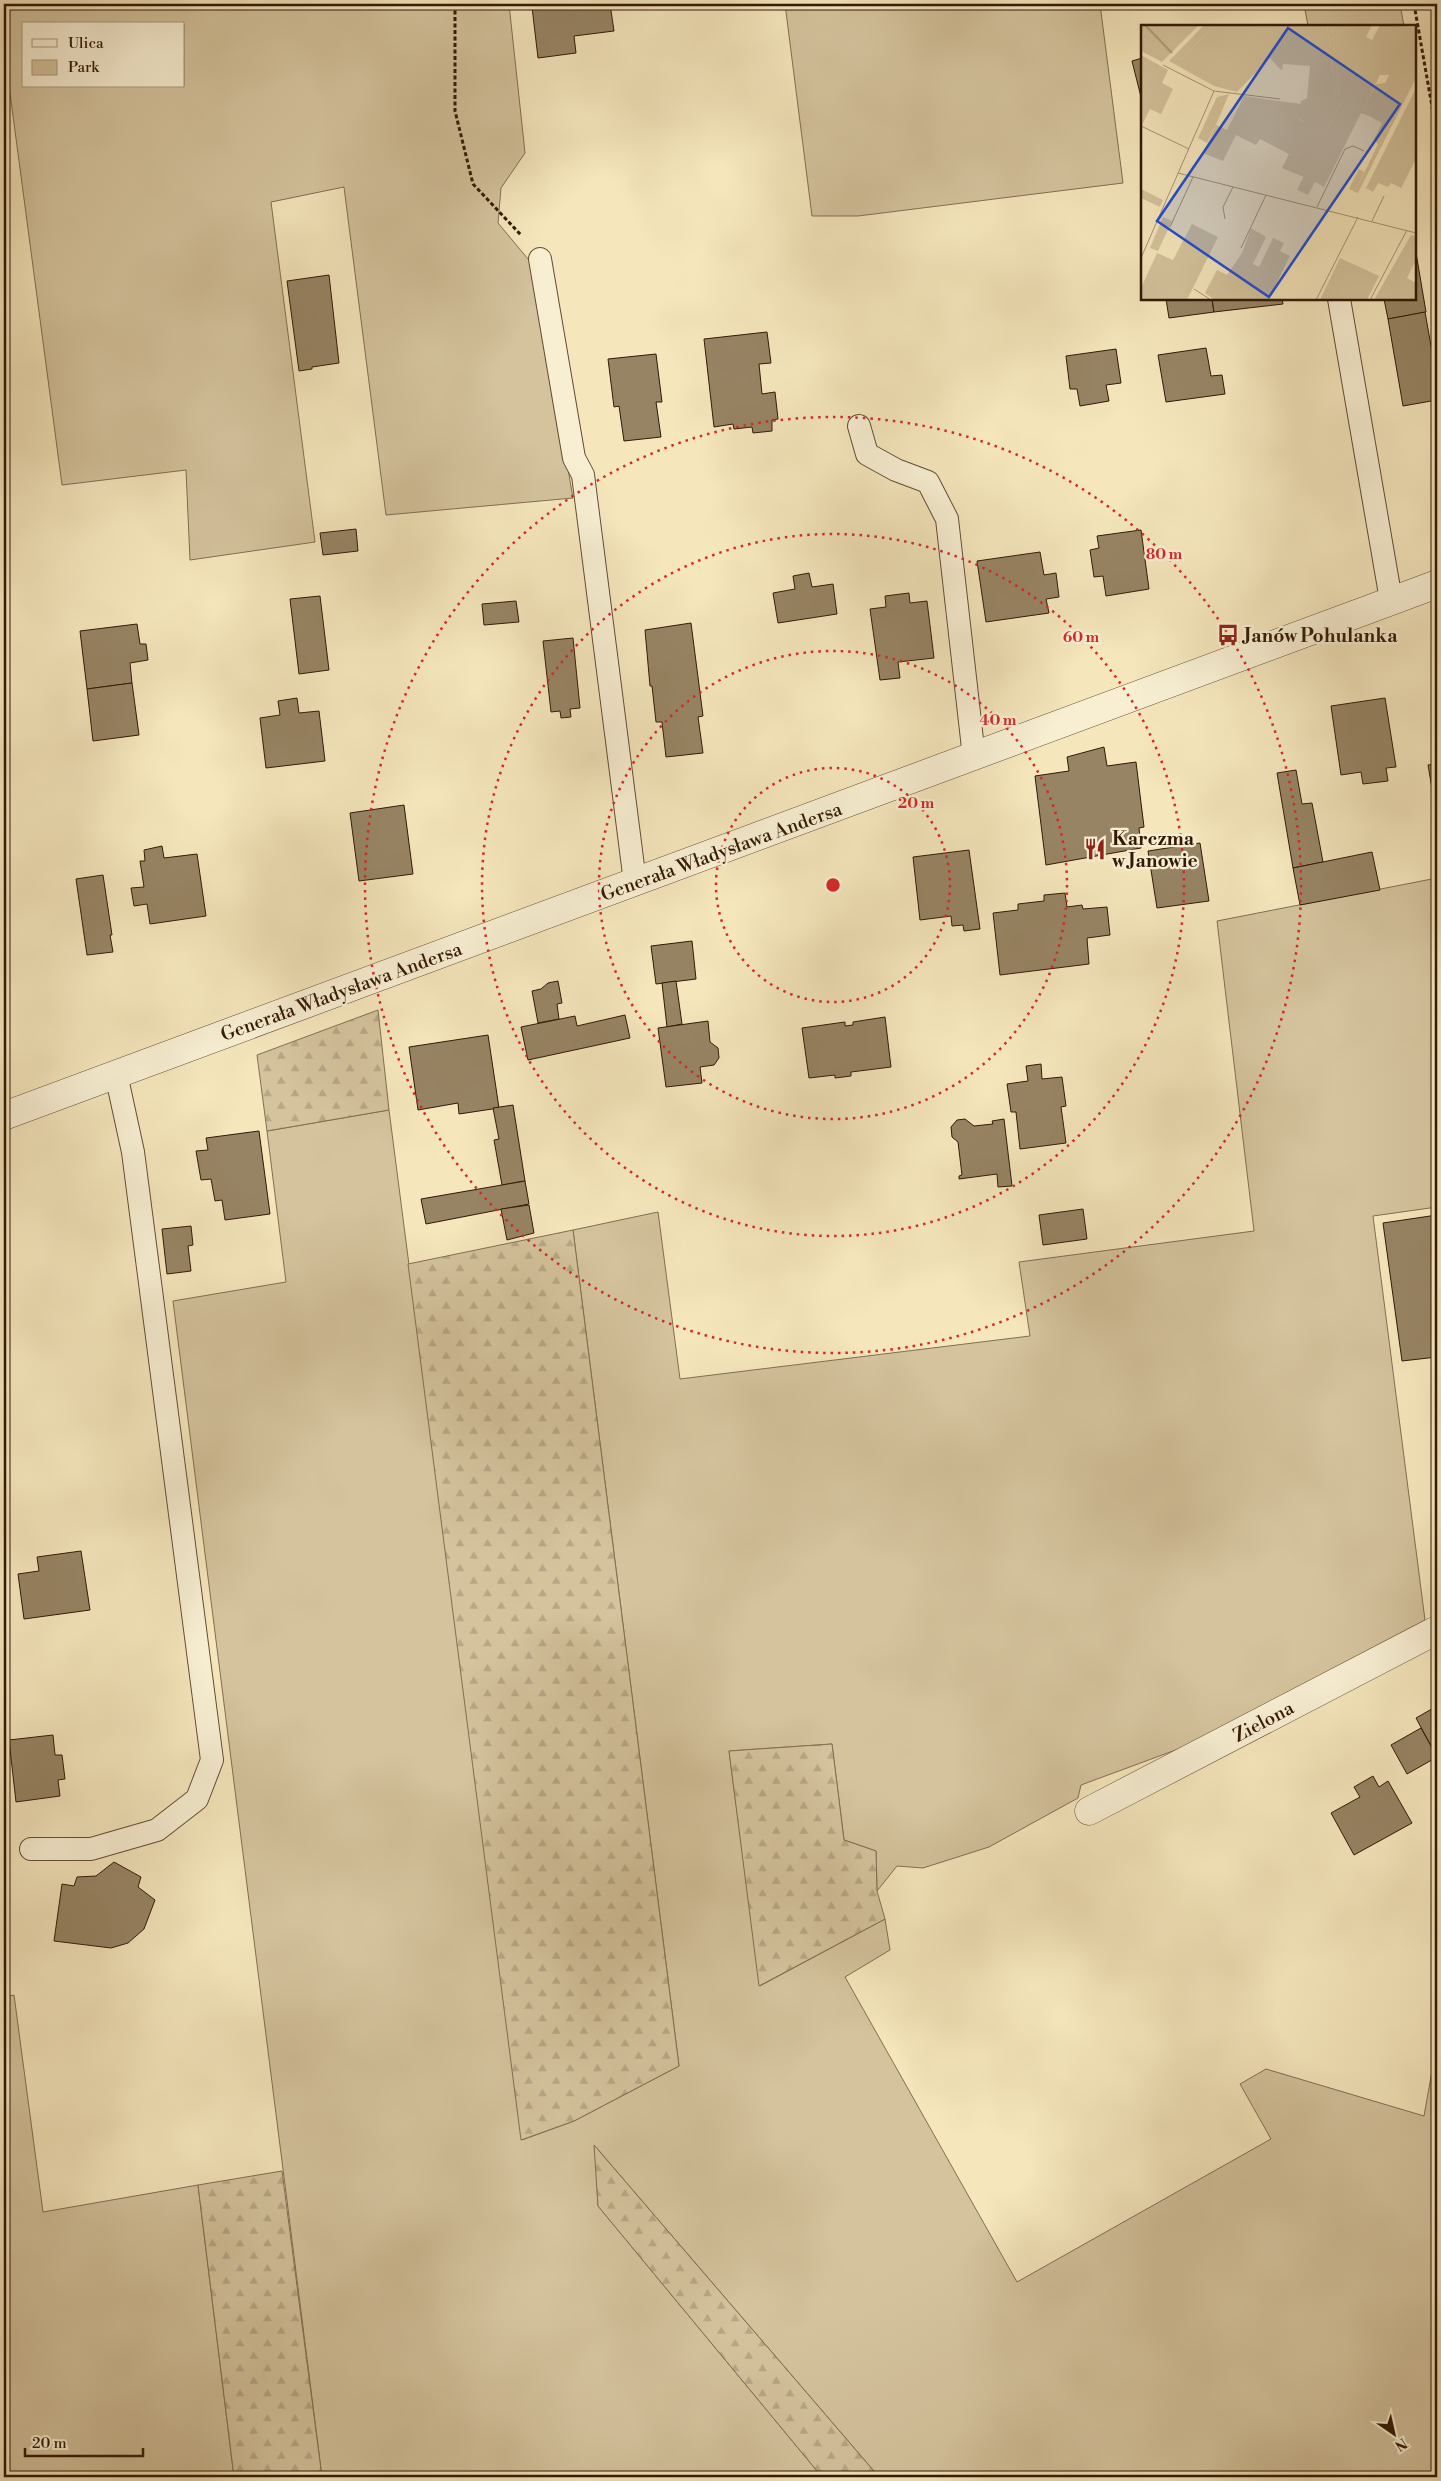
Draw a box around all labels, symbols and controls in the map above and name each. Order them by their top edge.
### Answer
legend [22,22,185,88]
inset map [1141,25,1416,300]
text: Ulica [68,34,104,53]
text: Park [68,58,100,77]
text: 80 m [1146,545,1183,564]
bus stop icon: Janów Pohulanka [1215,622,1241,648]
place label: Janów Pohulanka [1241,624,1398,648]
text: 60 m [1063,628,1100,647]
text: 40 m [979,711,1017,730]
text: 20 m [898,794,935,813]
street label: Generała Władysława Andersa [597,797,846,907]
place label: Karczma w Janowie [1111,827,1198,873]
restaurant icon: Karczma w Janowie [1082,836,1108,862]
centre of rings [824,876,842,894]
street label: Generała Władysława Andersa [217,937,466,1047]
street label: Zielona [1229,1696,1298,1748]
north arrow [1368,2408,1418,2458]
scale bar [25,2426,142,2458]
text: N [1391,2433,1410,2455]
text: 20 m [32,2434,67,2453]

